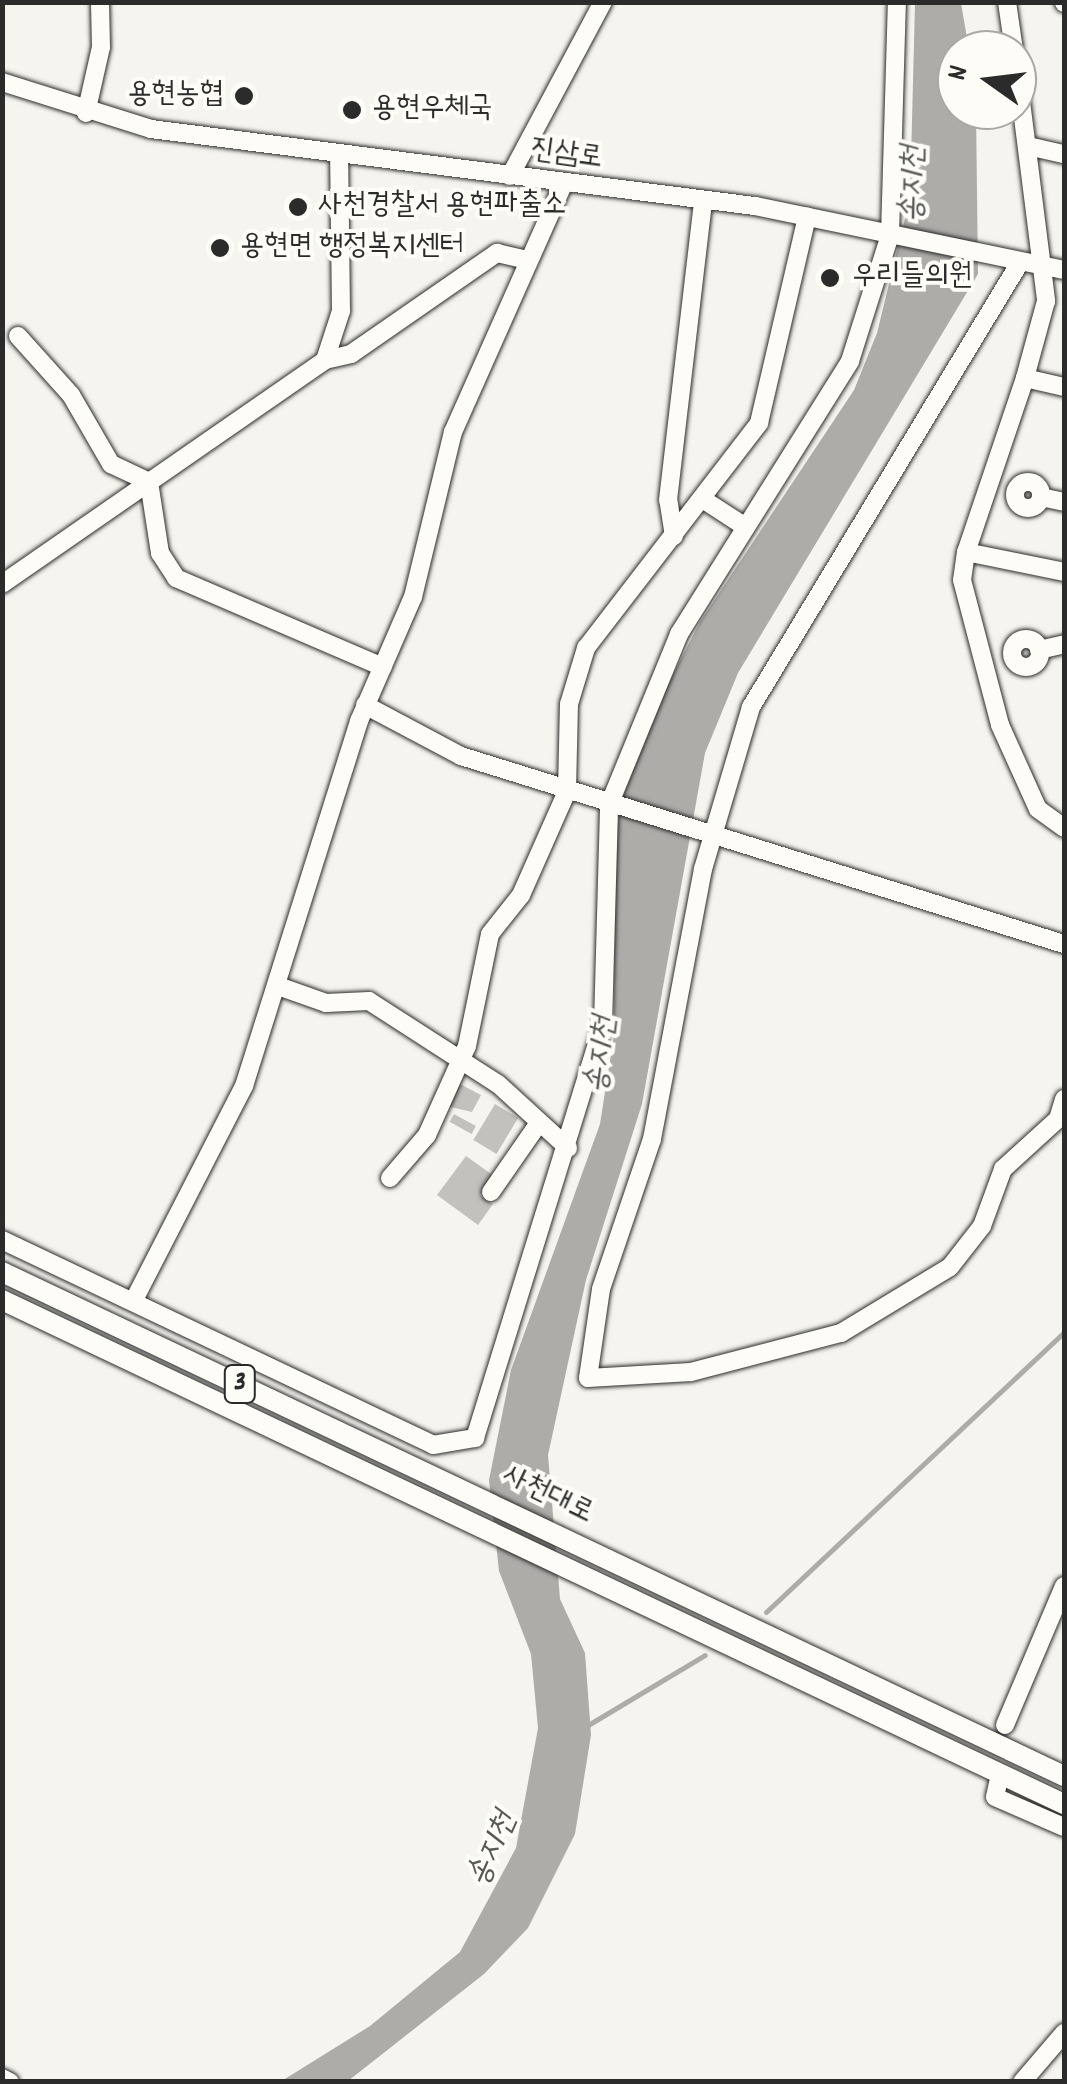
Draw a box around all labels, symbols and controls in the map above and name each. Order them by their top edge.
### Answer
north arrow [937,30,1037,130]
text: N [939,62,981,85]
place label: 용현농협 [127,78,224,114]
marker: 용현농협 [233,85,255,107]
place label: 용현우체국 [372,92,493,128]
marker: 용현우체국 [341,99,363,121]
street label: 진삼로 [528,133,604,179]
water label: 송지천 [895,145,935,223]
place label: 사천경찰서 용현파출소 [318,189,566,225]
marker: 사천경찰서 용현파출소 [287,196,309,218]
place label: 용현면 행정복지센터 [240,230,464,266]
marker: 용현면 행정복지센터 [209,237,231,259]
place label: 우리들의원 [852,260,973,296]
marker: 우리들의원 [817,265,843,291]
water label: 송지천 [579,1014,627,1096]
road number: 3 [222,1361,258,1407]
street label: 사천대로 [496,1459,598,1533]
water label: 송지천 [461,1807,527,1893]

